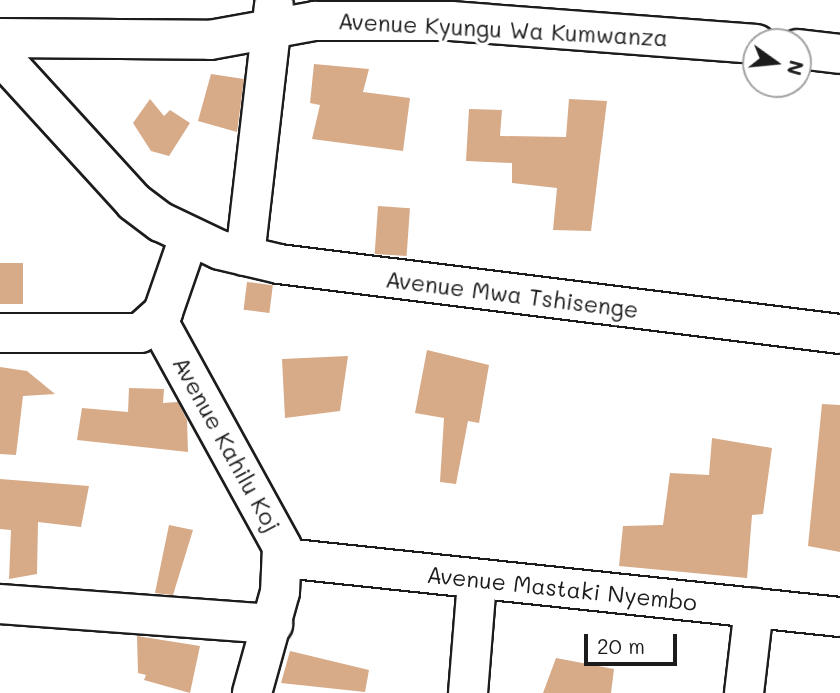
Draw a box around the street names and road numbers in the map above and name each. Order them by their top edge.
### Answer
street label: Avenue Kyungu Wa Kumwanza [337,7,669,51]
street label: Avenue Mwa Tshisenge [384,265,640,323]
street label: Avenue Kahilu Koj [167,351,287,537]
street label: Avenue Mastaki Nyembo [425,560,699,616]

